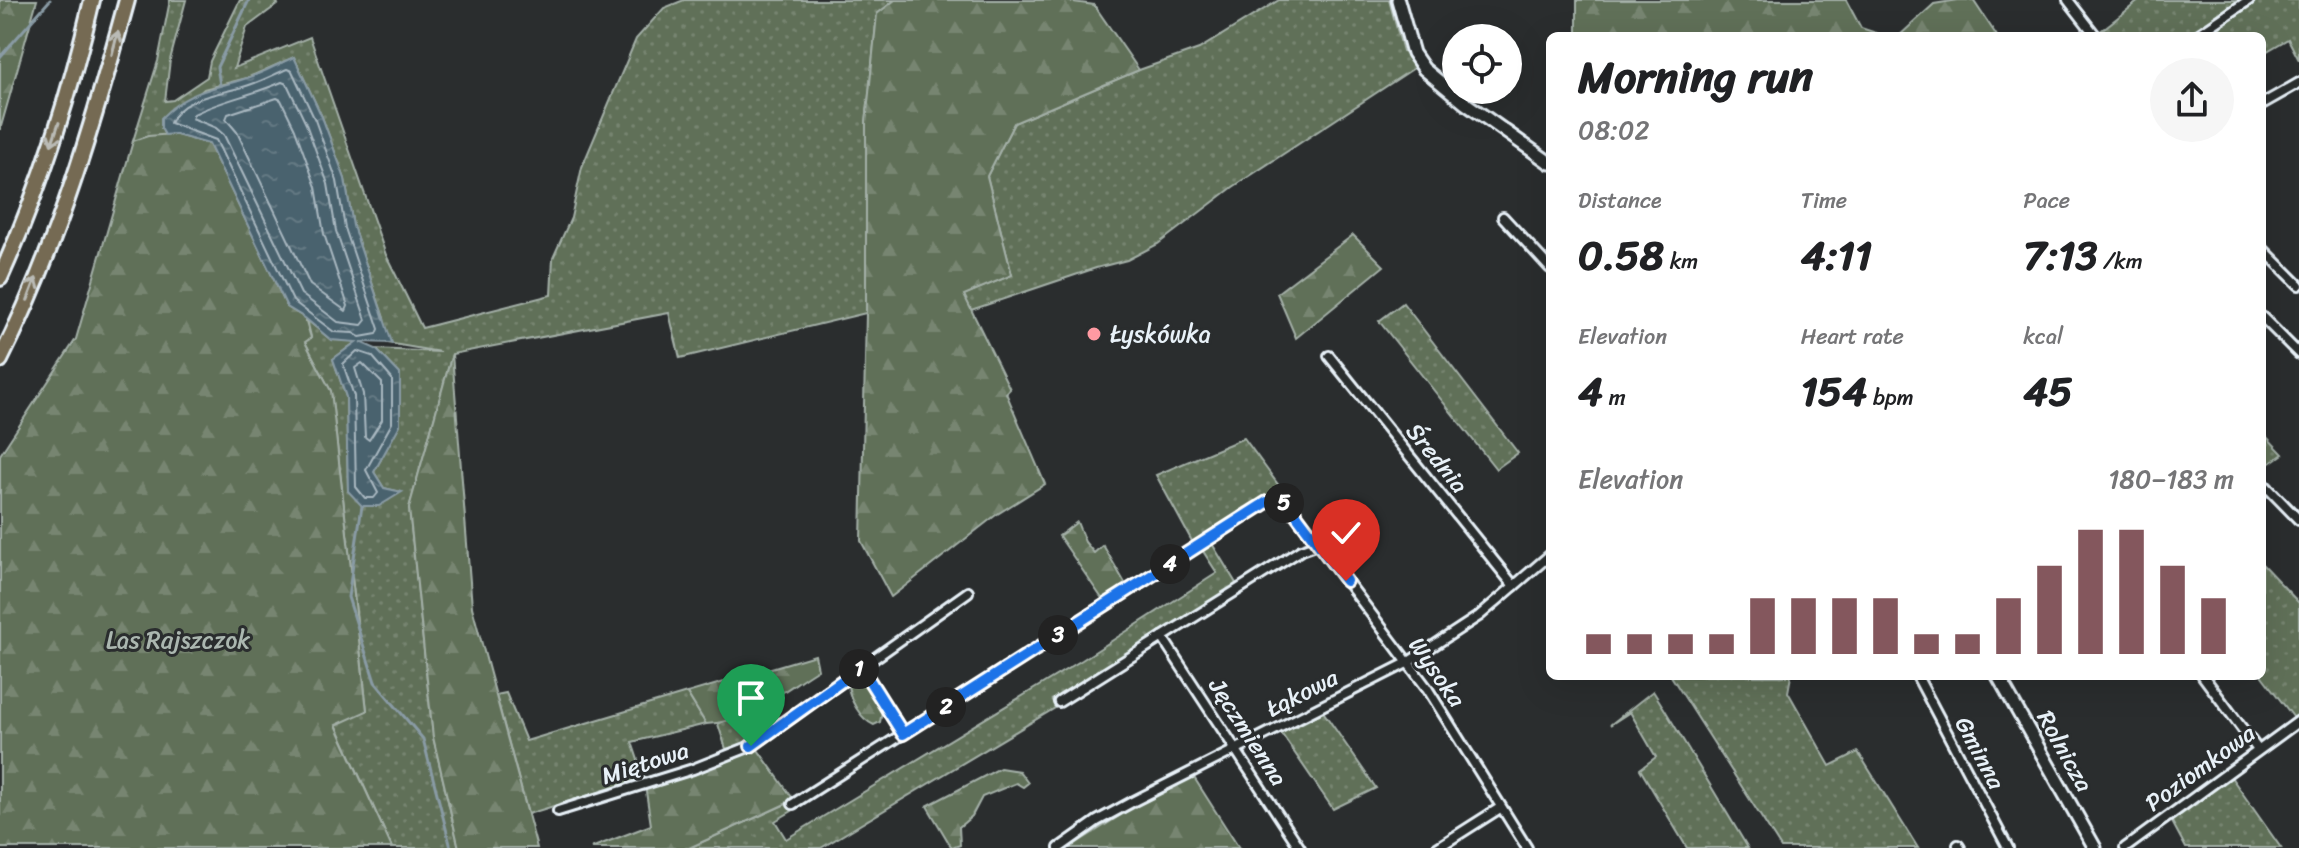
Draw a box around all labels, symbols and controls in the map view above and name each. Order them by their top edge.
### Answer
map controls [1442,24,1522,104]
button: locate [1442,24,1522,104]
one-way arrow [109,30,124,56]
text: Morning run [1578,38,1813,116]
button: share [2150,58,2234,142]
text: 08:02 [1578,107,1649,153]
one-way arrow [46,122,61,147]
text: Distance [1578,181,1662,220]
text: Time [1801,181,1847,220]
text: Pace [2023,181,2070,220]
text: 0.58 [1578,220,1664,291]
text: 4:11 [1801,220,1872,291]
text: 7:13 [2023,220,2097,291]
text: km [1664,242,1698,281]
text: /km [2097,242,2143,281]
one-way arrow [26,277,40,302]
place label: Łyskówka [1110,313,1211,355]
text: Elevation [1578,317,1667,356]
text: Heart rate [1801,317,1904,356]
text: kcal [2023,317,2063,356]
marker: Łyskówka [1085,325,1103,343]
text: 4 [1578,356,1603,427]
text: 154 [1801,356,1867,427]
text: 45 [2023,356,2073,427]
text: m [1603,378,1626,417]
text: bpm [1867,378,1914,417]
street label: Średnia [1395,413,1479,503]
text: Elevation [1578,456,1683,502]
text: 180–183 m [2108,456,2234,502]
pin: 5 [1264,483,1304,523]
text: 5 [1277,483,1291,522]
pin [1312,499,1380,581]
icon: check [1324,511,1368,555]
pin: 4 [1150,544,1190,584]
text: 4 [1163,544,1177,583]
pin: 3 [1038,615,1078,655]
text: 3 [1052,615,1064,654]
park label: Las Rajszczok [106,619,250,661]
street label: Wysoka [1397,628,1477,717]
pin: 1 [839,649,879,689]
text: 1 [854,649,864,688]
street label: Łąkowa [1258,656,1347,729]
pin [717,664,785,746]
street label: Jęczmienna [1197,668,1299,795]
icon: arrive [729,676,773,720]
pin: 2 [926,687,966,727]
text: 2 [940,687,952,726]
street label: Rolnicza [2025,702,2105,800]
street label: Gminna [1943,709,2017,798]
street label: Poziomkowa [2136,713,2265,823]
street label: Miętowa [596,729,694,797]

